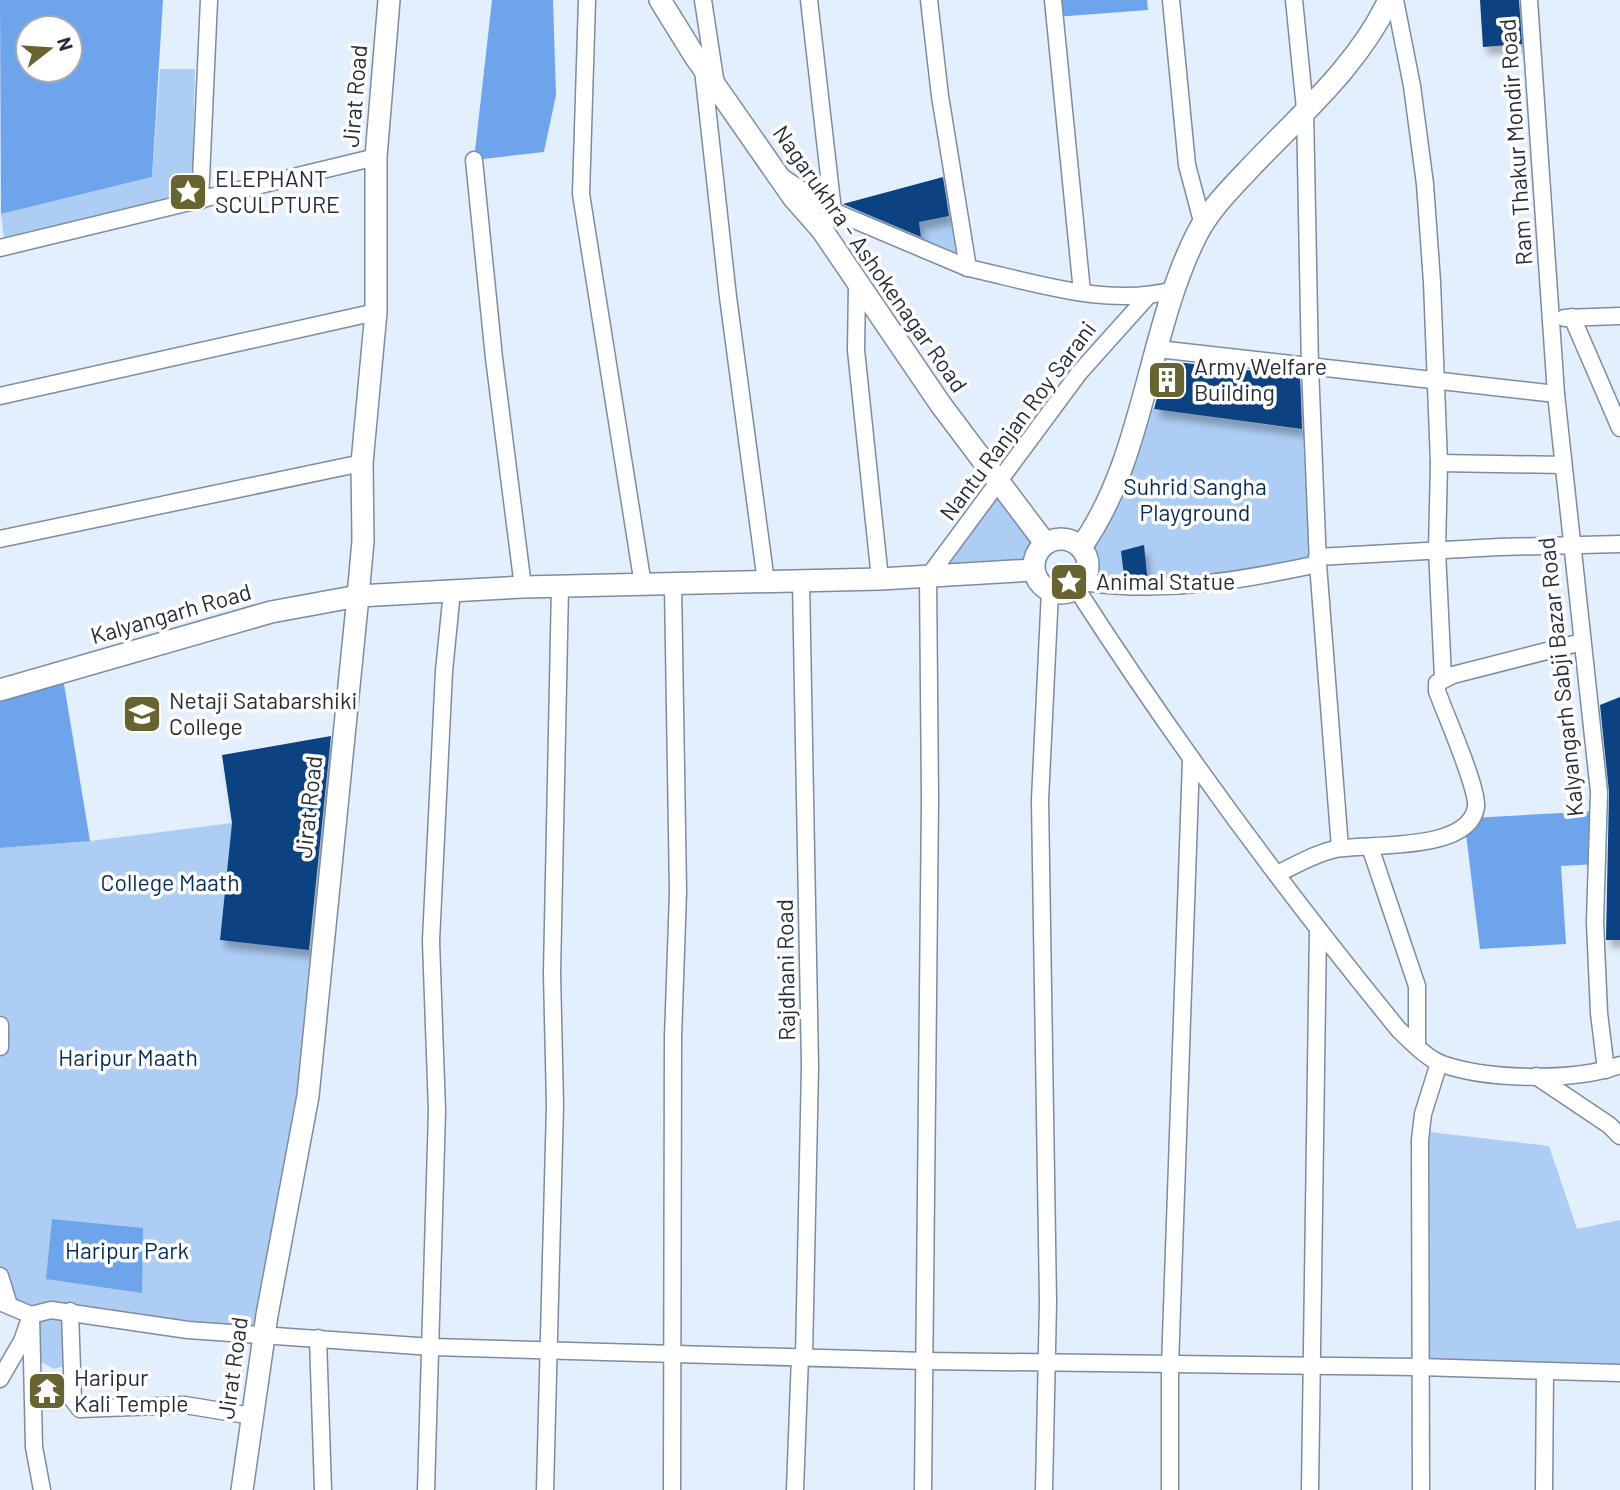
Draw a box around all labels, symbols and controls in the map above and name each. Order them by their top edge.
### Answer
north arrow [14,14,84,84]
street label: Ram Thakur Mondir Road [1492,18,1538,266]
text: N [53,34,79,53]
street label: Jirat Road [336,43,372,148]
street label: Nagarukhra - Ashokenagar Road [768,120,974,397]
place label: ELEPHANT SCULPTURE [215,164,340,218]
place icon: ELEPHANT SCULPTURE [167,171,209,213]
street label: Nantu Ranjan Roy Sarani [933,315,1101,526]
place label: Army Welfare Building [1194,352,1327,406]
building icon: Army Welfare Building [1146,359,1188,401]
park label: Suhrid Sangha Playground [1123,472,1267,526]
street label: Kalyangarh Sabji Bazar Road [1531,536,1589,818]
place icon: Animal Statue [1048,561,1090,603]
place label: Animal Statue [1096,567,1235,595]
street label: Kalyangarh Road [87,577,254,649]
place label: Netaji Satabarshiki College [169,686,357,740]
school or university icon: Netaji Satabarshiki College [121,693,163,735]
street label: Jirat Road [289,754,327,860]
park label: College Maath [100,868,240,896]
street label: Rajdhani Road [770,899,800,1041]
park label: Haripur Maath [58,1043,198,1071]
park label: Haripur Park [65,1236,189,1264]
street label: Jirat Road [211,1315,253,1421]
place label: Haripur Kali Temple [74,1363,189,1417]
temple icon: Haripur Kali Temple [26,1370,68,1412]

